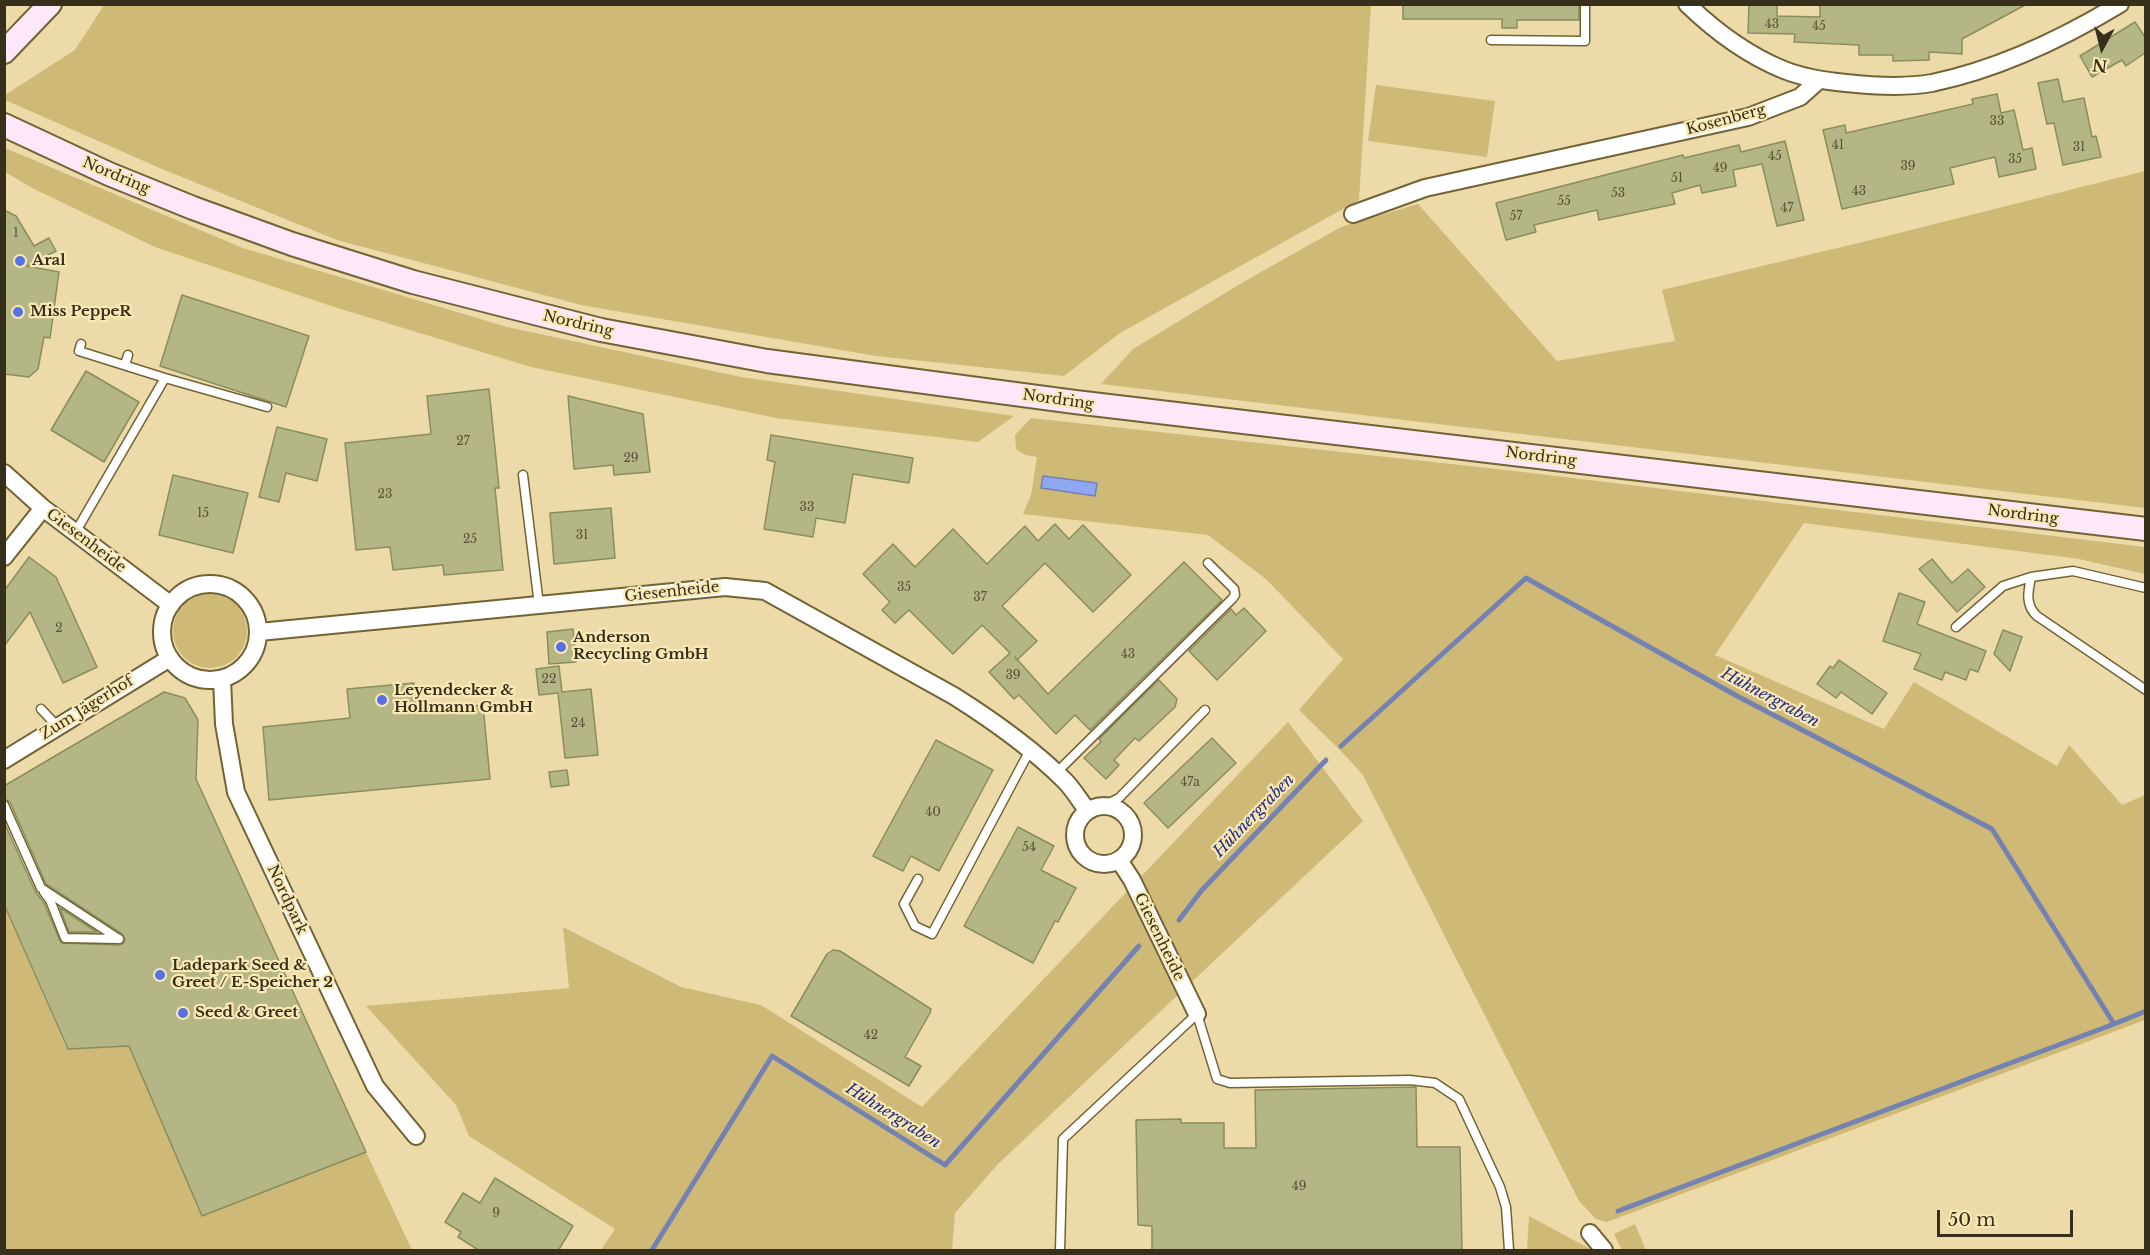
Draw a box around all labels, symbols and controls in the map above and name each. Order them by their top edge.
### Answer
house number: 43 [1765,18,1779,32]
north arrow [2072,18,2132,78]
house number: 45 [1812,20,1826,34]
text: N [2091,55,2109,77]
street label: Kosenberg [1684,101,1768,139]
house number: 33 [1990,115,2004,129]
house number: 41 [1832,139,1844,153]
house number: 31 [2073,141,2085,155]
house number: 45 [1768,150,1782,164]
house number: 35 [2008,153,2022,167]
street label: Nordring [80,154,152,198]
house number: 39 [1900,160,1916,174]
house number: 49 [1713,162,1727,176]
house number: 51 [1671,172,1683,186]
house number: 43 [1852,185,1866,199]
house number: 53 [1611,187,1625,201]
house number: 55 [1557,195,1571,209]
house number: 47 [1780,202,1794,216]
house number: 57 [1510,210,1522,224]
house number: 1 [13,227,19,241]
place label: Aral [32,252,66,270]
marker: Aral [13,254,27,268]
place label: Miss PeppeR [30,303,131,321]
marker: Miss PeppeR [11,305,25,319]
street label: Nordring [541,307,615,341]
street label: Nordring [1021,386,1095,414]
house number: 27 [456,435,470,449]
street label: Nordring [1504,444,1578,470]
house number: 29 [623,452,639,466]
house number: 23 [378,488,392,502]
house number: 33 [800,501,814,515]
street label: Nordring [1986,502,2060,528]
street label: Giesenheide [43,505,129,577]
house number: 15 [197,507,209,521]
house number: 31 [576,529,588,543]
house number: 25 [463,533,477,547]
street label: Giesenheide [624,578,720,606]
house number: 35 [897,581,911,595]
house number: 37 [973,591,987,605]
house number: 2 [55,622,63,636]
place label: Anderson Recycling GmbH [573,629,709,664]
marker: Anderson Recycling GmbH [554,640,568,654]
house number: 43 [1121,648,1135,662]
water label: Hühnergraben [1718,664,1822,732]
house number: 39 [1005,669,1021,683]
street label: Zum Jägerhof [37,672,137,744]
house number: 22 [542,673,556,687]
place label: Leyendecker & Hollmann GmbH [394,682,533,717]
marker: Leyendecker & Hollmann GmbH [375,693,389,707]
house number: 24 [571,717,585,731]
water label: Hühnergraben [1209,770,1299,862]
house number: 47a [1180,776,1200,790]
house number: 40 [925,806,941,820]
house number: 54 [1022,841,1036,855]
street label: Nordpark [263,862,311,938]
street label: Giesenheide [1130,890,1188,984]
place label: Ladepark Seed & Greet / E-Speicher 2 [172,957,333,992]
marker: Ladepark Seed & Greet / E-Speicher 2 [153,968,167,982]
place label: Seed & Greet [195,1004,298,1022]
marker: Seed & Greet [176,1006,190,1020]
house number: 42 [864,1029,878,1043]
water label: Hühnergraben [842,1079,944,1153]
house number: 49 [1292,1180,1306,1194]
scale bar [1940,1198,2076,1236]
house number: 9 [492,1207,500,1221]
text: 50 m [1948,1209,1996,1231]

